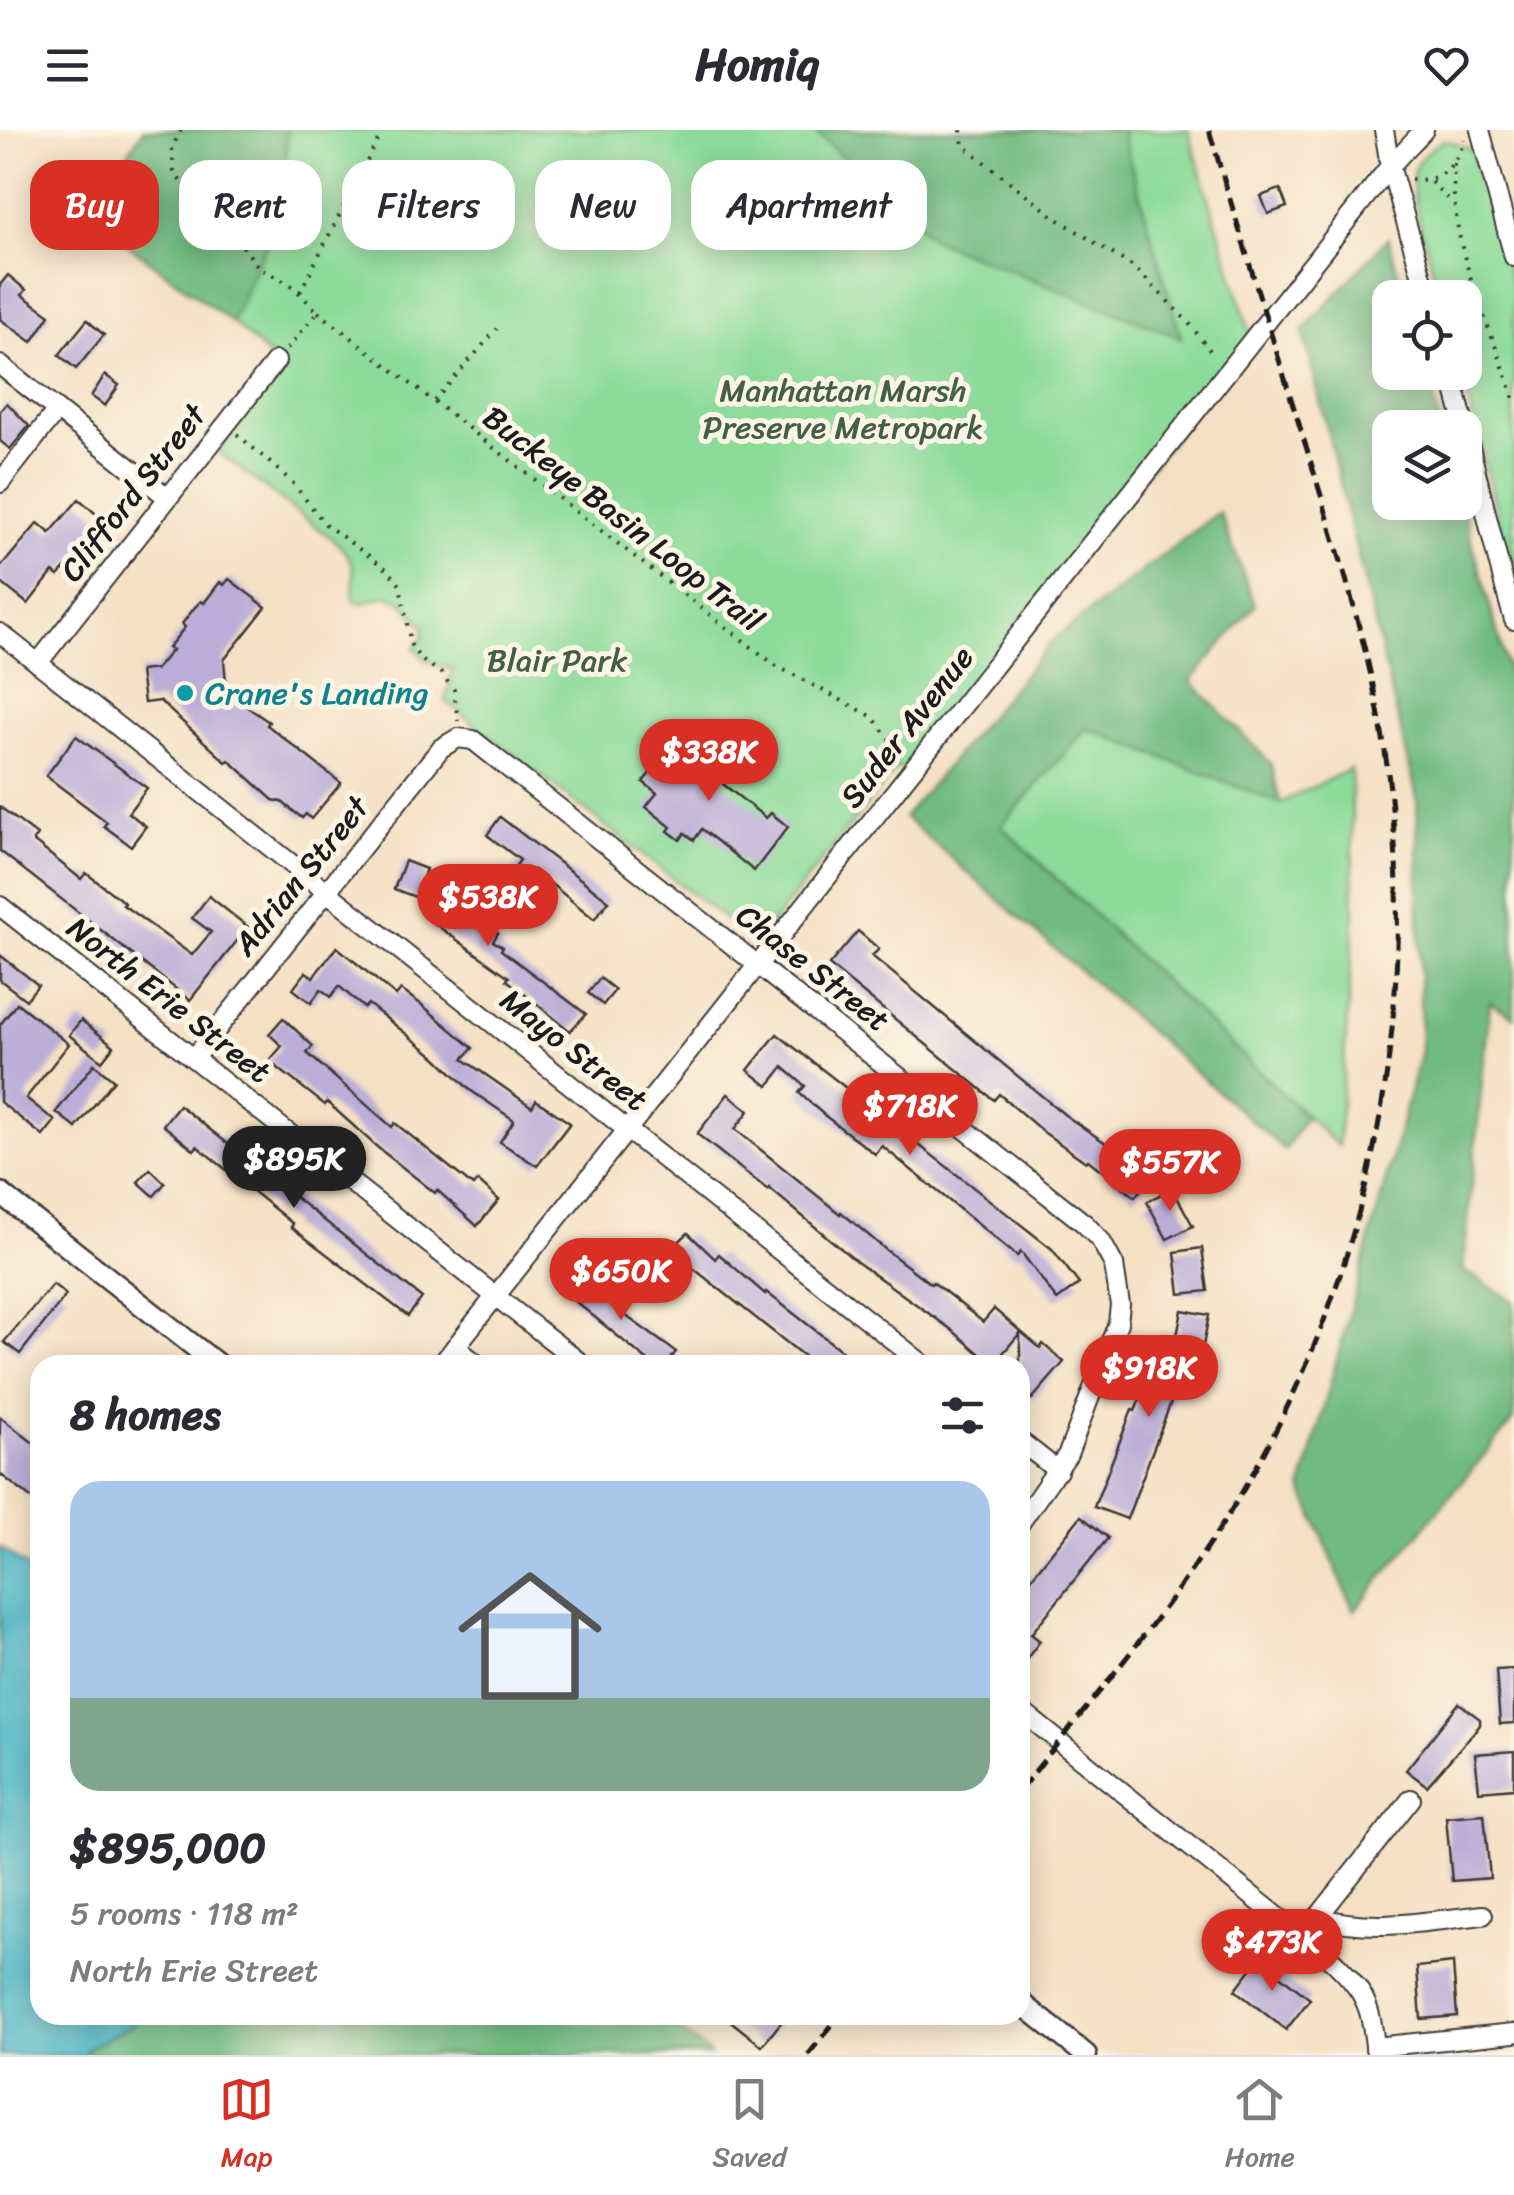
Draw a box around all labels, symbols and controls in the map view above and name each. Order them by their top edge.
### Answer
text: Homiq [695,25,819,105]
icon: menu [40,38,95,93]
icon: heart [1419,38,1474,93]
chip: Buy [30,160,159,250]
chip: Rent [179,160,322,250]
chip: Filters [342,160,515,250]
chip: New [535,160,671,250]
chip: Apartment [691,160,927,250]
map controls [1372,280,1482,520]
button: locate [1372,280,1482,390]
park label: Manhattan Marsh Preserve Metropark [703,362,983,456]
street label: Clifford Street [45,390,222,595]
street label: Buckeye Basin Loop Trail [470,390,777,648]
button: layers [1372,410,1482,520]
park label: Blair Park [487,632,628,689]
street label: Suder Avenue [825,633,989,821]
place label: Crane's Landing [205,665,429,722]
marker: Crane's Landing [174,682,196,704]
pin: $338K [639,719,779,804]
text: $338K [661,723,757,780]
street label: Adrian Street [217,782,385,970]
pin: $538K [418,864,558,949]
text: $538K [439,868,537,925]
street label: Chase Street [723,889,903,1047]
street label: North Erie Street [54,901,284,1099]
street label: Mayo Street [487,973,661,1127]
pin: $718K [840,1073,980,1158]
text: $718K [864,1077,956,1134]
pin: $895K [224,1126,364,1211]
pin: $557K [1100,1129,1240,1214]
text: $895K [244,1130,344,1187]
text: $557K [1121,1133,1219,1190]
pin: $650K [551,1238,691,1323]
text: $650K [572,1242,670,1299]
pin: $918K [1079,1335,1219,1420]
text: $918K [1102,1339,1196,1396]
text: 8 homes [70,1378,221,1452]
icon: filters [935,1388,990,1443]
icon: home [440,1546,620,1726]
text: $895,000 [70,1811,266,1885]
text: 5 rooms · 118 m² [70,1885,299,1942]
pin: $473K [1202,1909,1342,1994]
text: $473K [1224,1913,1320,1970]
text: North Erie Street [70,1942,318,1999]
tab: Map [219,2072,274,2181]
tab: Saved [713,2072,786,2181]
tab: Home [1225,2072,1295,2181]

